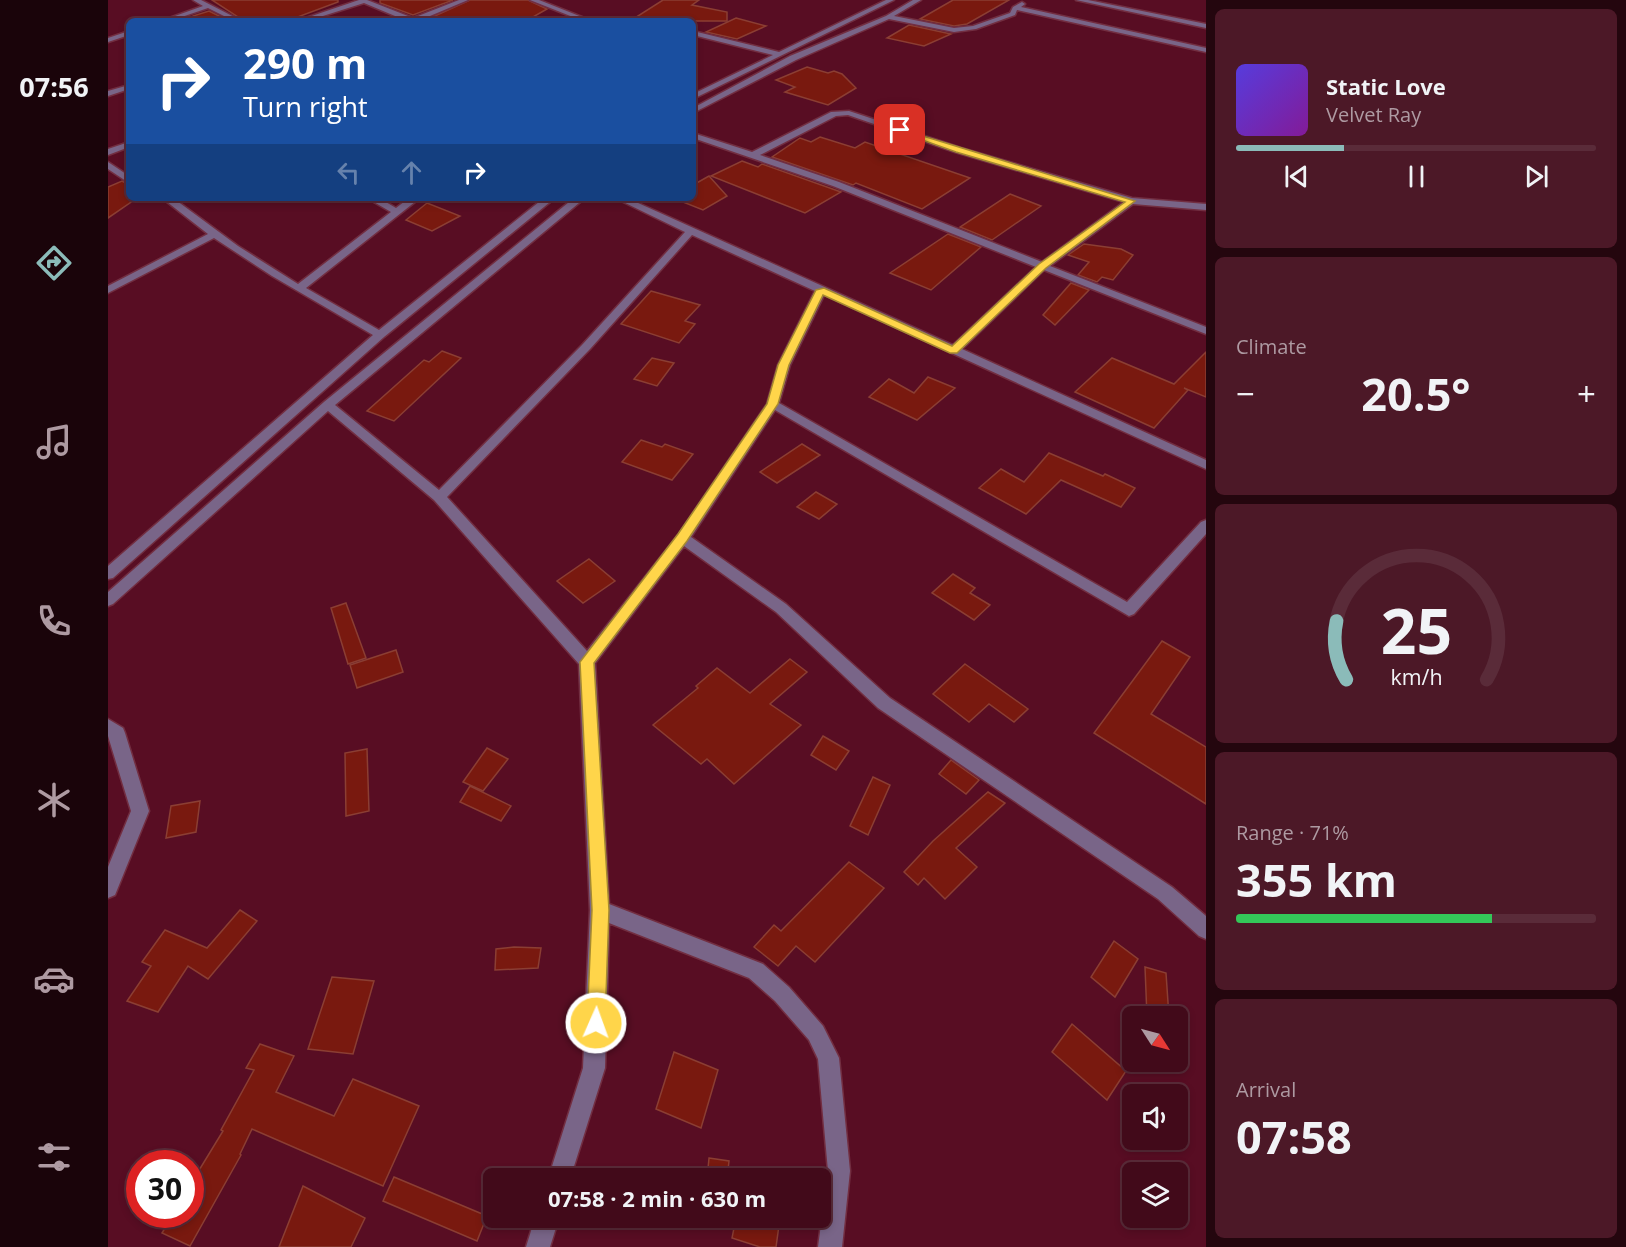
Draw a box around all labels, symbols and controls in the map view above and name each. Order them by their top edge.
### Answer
text: 290 m [243,34,367,91]
icon: right [144,42,222,120]
text: 07:56 [19,68,89,105]
text: Static Love [1326,71,1446,101]
text: Turn right [243,88,368,125]
text: Velvet Ray [1326,101,1421,128]
pin [874,104,925,155]
icon: arrive [883,113,916,146]
icon: left [332,156,365,189]
icon: ahead [395,156,428,189]
icon: right [458,156,491,189]
icon: previous [1280,160,1313,193]
icon: pause [1400,160,1433,193]
icon: next [1520,160,1553,193]
icon: directions [33,242,75,284]
text: Climate [1236,333,1307,360]
text: 20.5° [1361,363,1471,424]
text: − [1236,371,1255,416]
text: + [1577,371,1596,416]
icon: music [33,421,75,463]
text: 25 [1380,588,1452,673]
icon: phone [33,600,75,642]
text: km/h [1390,663,1442,692]
icon: climate [33,779,75,821]
text: Range · 71% [1236,819,1349,846]
text: 355 km [1236,849,1397,910]
icon: car [33,958,75,1000]
position arrow [564,991,628,1055]
north arrow [1122,1006,1188,1072]
map controls [1122,1006,1188,1228]
text: Arrival [1236,1076,1296,1103]
button: sound [1122,1084,1188,1150]
text: 07:58 [1236,1106,1352,1167]
icon: filters [33,1136,75,1178]
speed limit sign: 30 [126,1150,204,1228]
button: layers [1122,1162,1188,1228]
text: 07:58 · 2 min · 630 m [548,1183,766,1213]

